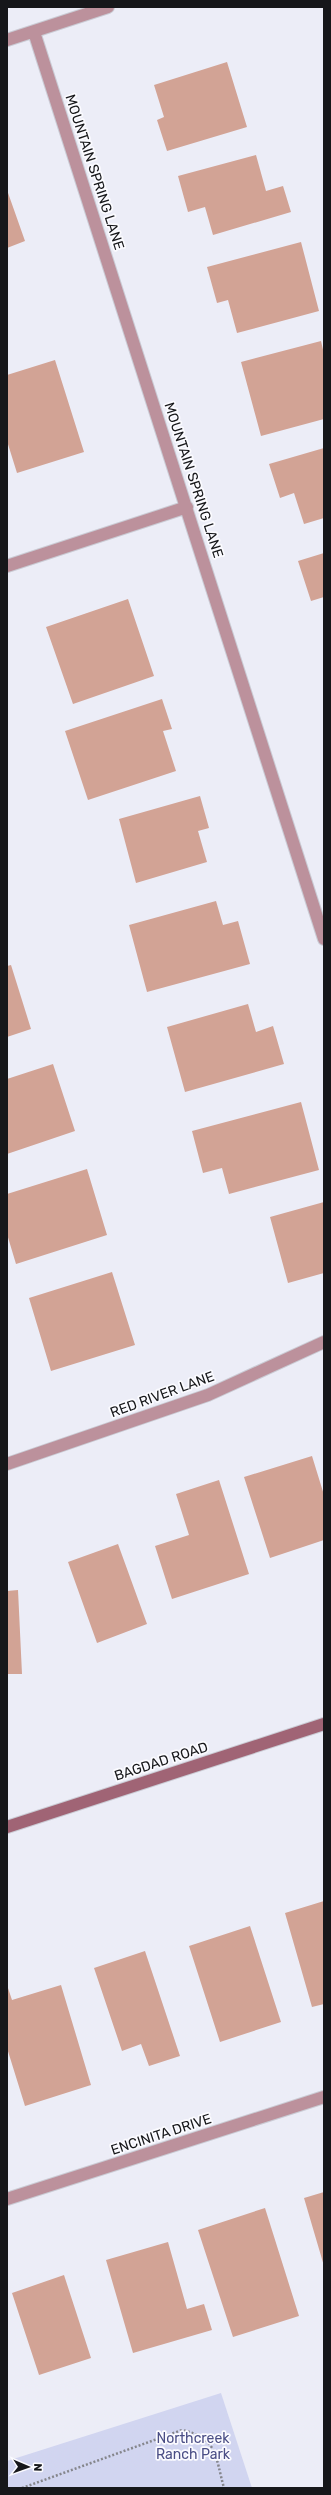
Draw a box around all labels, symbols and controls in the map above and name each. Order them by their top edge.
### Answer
street label: MOUNTAIN SPRING LANE [61,92,128,252]
street label: MOUNTAIN SPRING LANE [160,400,227,560]
street label: RED RIVER LANE [108,1368,217,1421]
street label: BAGDAD ROAD [112,1738,210,1785]
street label: ENCINITA DRIVE [109,2110,214,2159]
park label: Northcreek Ranch Park [156,2430,231,2463]
north arrow [8,2447,48,2487]
text: N [31,2463,44,2472]

